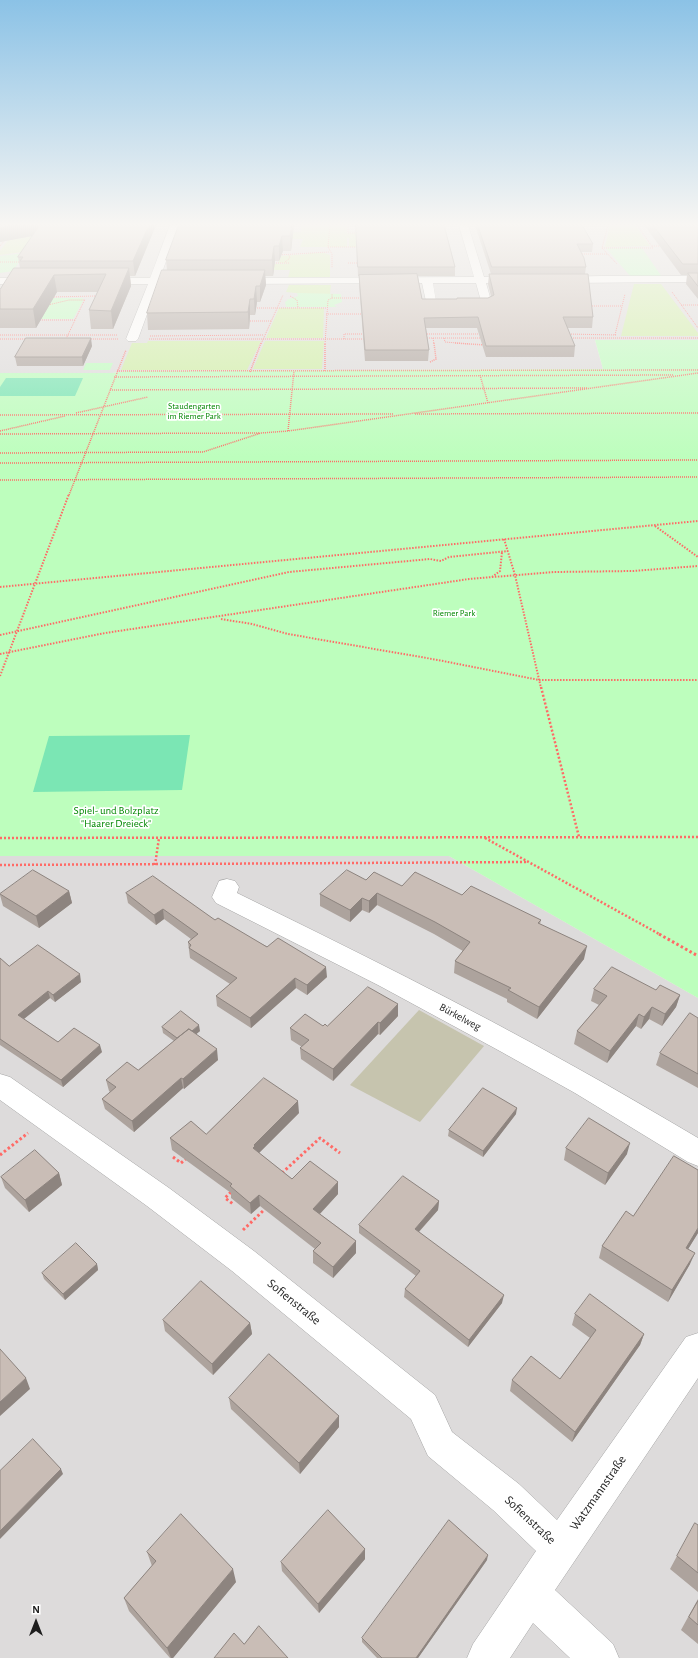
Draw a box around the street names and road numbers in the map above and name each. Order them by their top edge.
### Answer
street label: Bürkelweg [437,1001,483,1033]
street label: Sofienstraße [264,1276,324,1328]
street label: Watzmannstraße [566,1452,630,1534]
street label: Sofienstraße [501,1492,559,1548]

